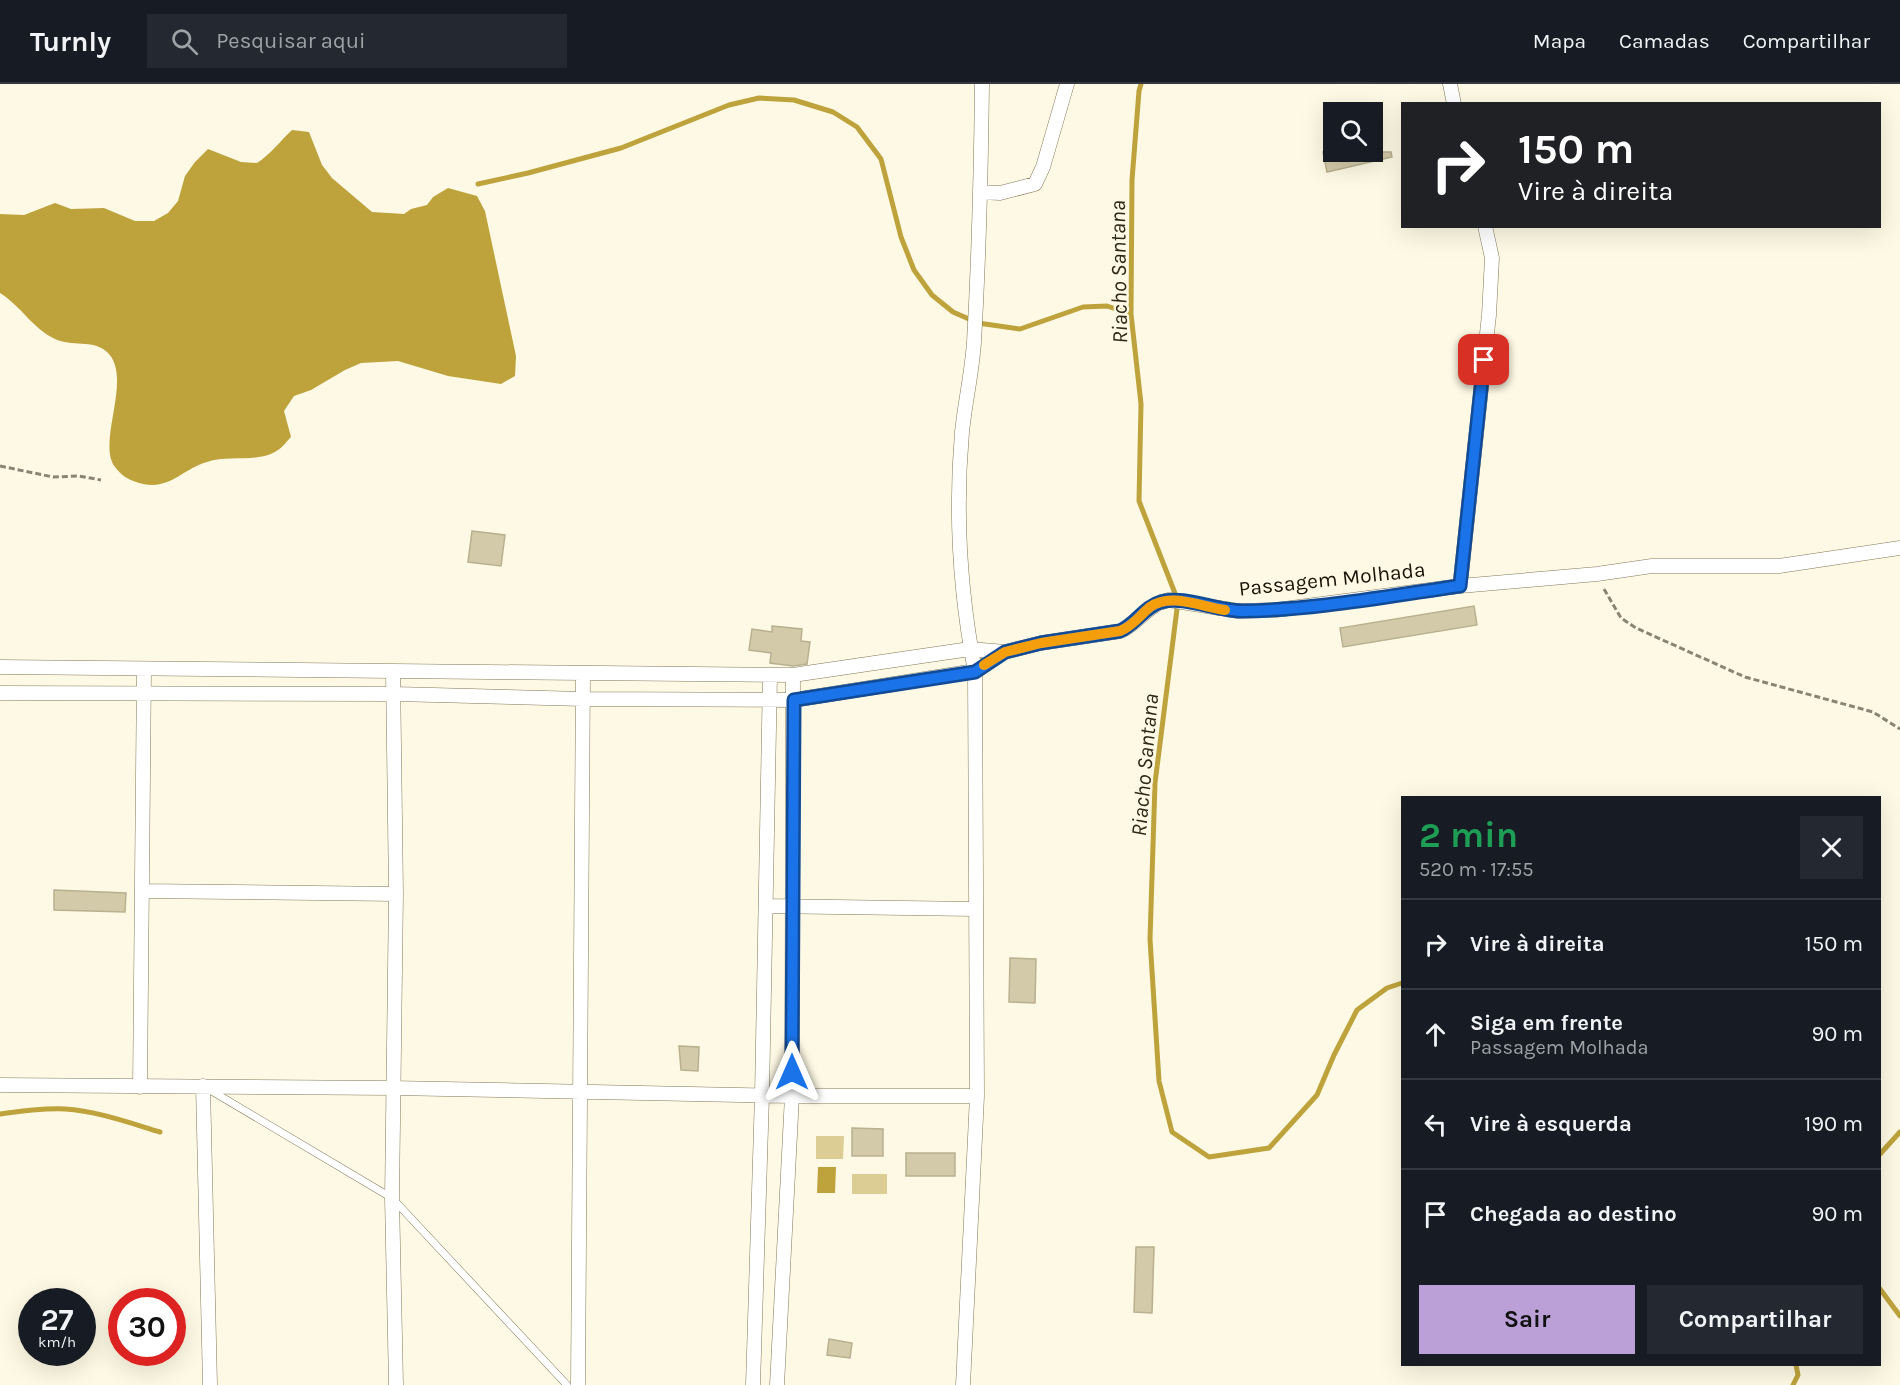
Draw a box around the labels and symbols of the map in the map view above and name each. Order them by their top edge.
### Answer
water label: Riacho Santana [1105,200,1133,344]
pin [1458,334,1509,385]
street label: Passagem Molhada [1238,557,1426,601]
water label: Riacho Santana [1126,693,1164,838]
position arrow [760,1040,824,1104]
speed limit sign: 30 [108,1288,186,1366]

